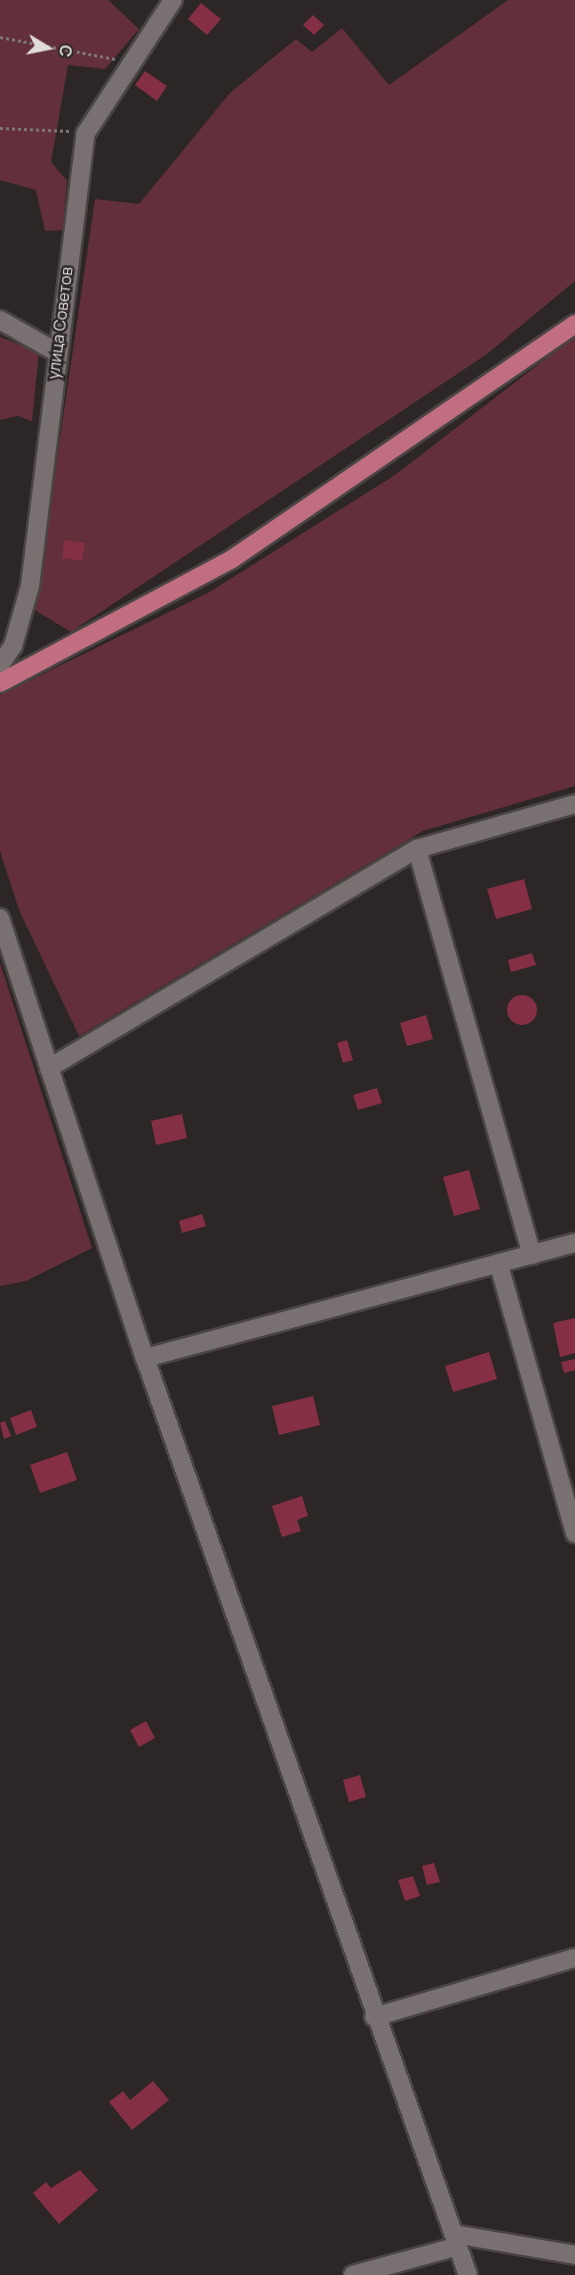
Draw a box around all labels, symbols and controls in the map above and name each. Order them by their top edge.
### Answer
north arrow [18,18,78,78]
text: С [54,43,78,59]
street label: улица Советов [44,266,76,380]

